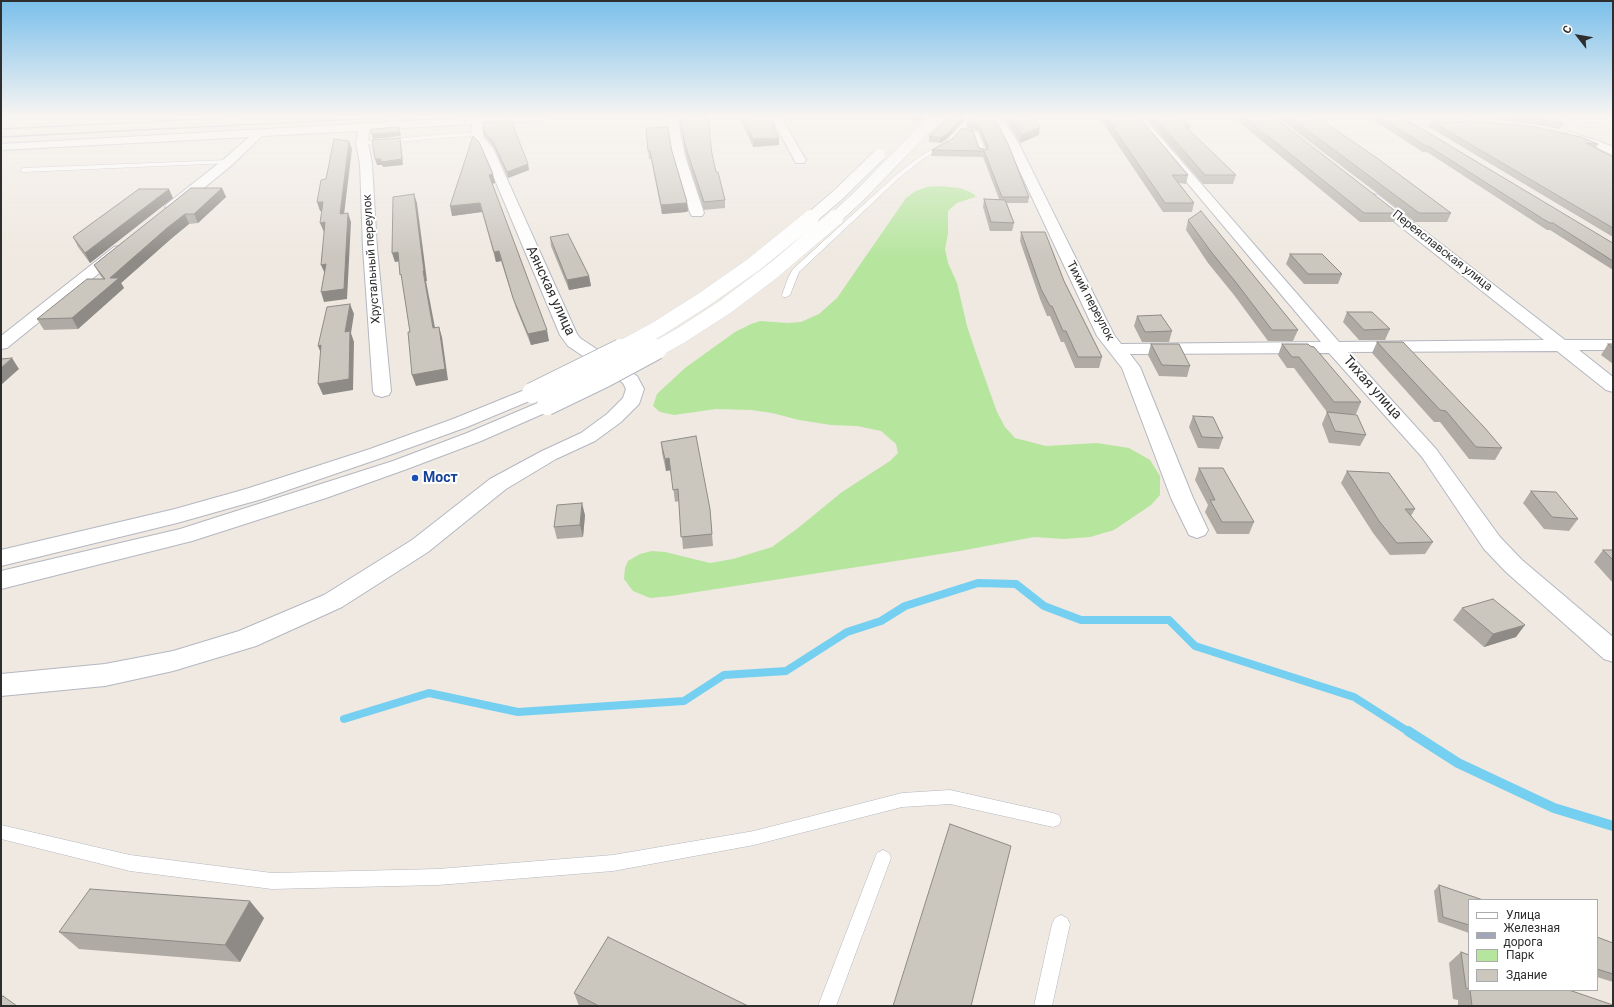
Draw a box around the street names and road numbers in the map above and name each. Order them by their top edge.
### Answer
street label: Хрустальный переулок [360,194,384,324]
street label: Переяславская улица [1389,207,1495,295]
street label: Аянская улица [522,243,578,339]
street label: Тихий переулок [1063,259,1117,343]
street label: Тихая улица [1339,353,1405,423]

